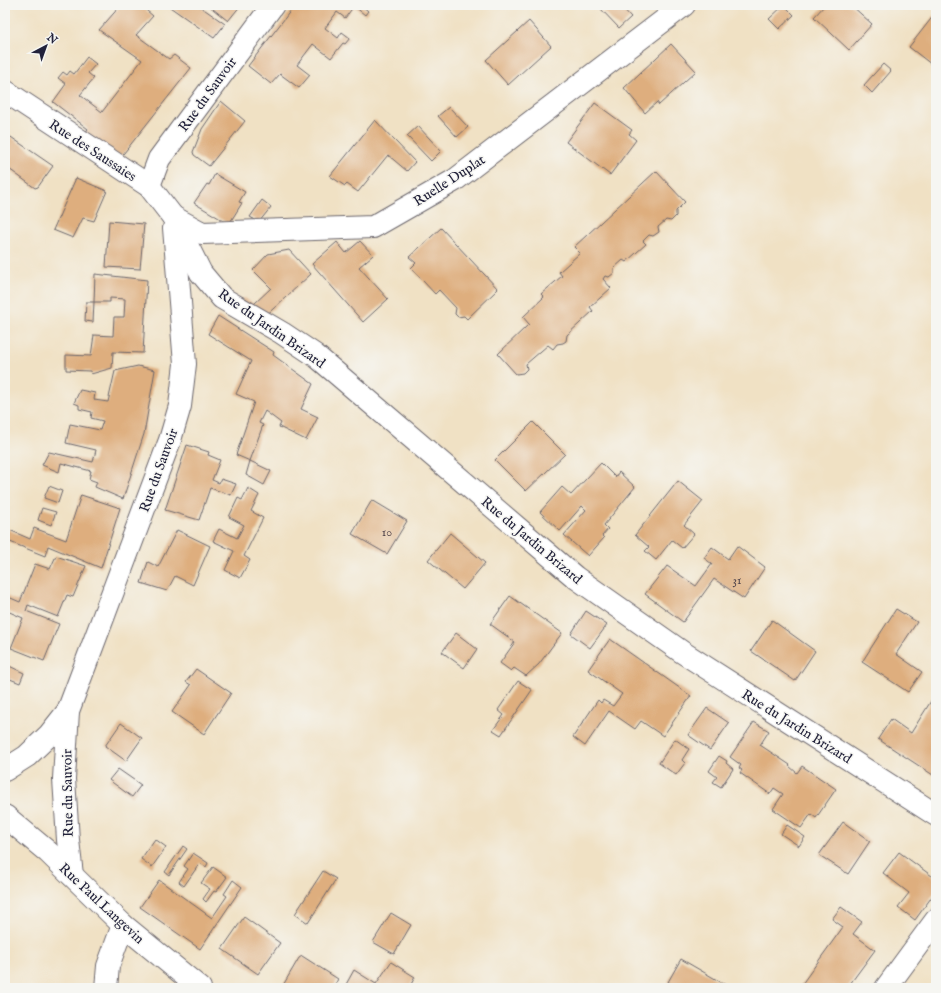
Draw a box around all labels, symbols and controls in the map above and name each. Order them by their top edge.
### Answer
north arrow [26,26,66,66]
text: N [43,30,60,48]
street label: Rue du Sauvoir [175,54,241,135]
street label: Rue des Saussaies [45,116,140,186]
street label: Ruelle Duplat [410,151,489,211]
street label: Rue du Jardin Brizard [214,285,329,373]
street label: Rue du Sauvoir [135,426,182,515]
street label: Rue du Jardin Brizard [477,493,586,589]
house number: 10 [382,525,392,540]
house number: 31 [733,573,741,588]
street label: Rue du Jardin Brizard [738,686,855,768]
street label: Rue du Sauvoir [58,749,78,837]
street label: Rue Paul Langevin [55,859,148,948]

